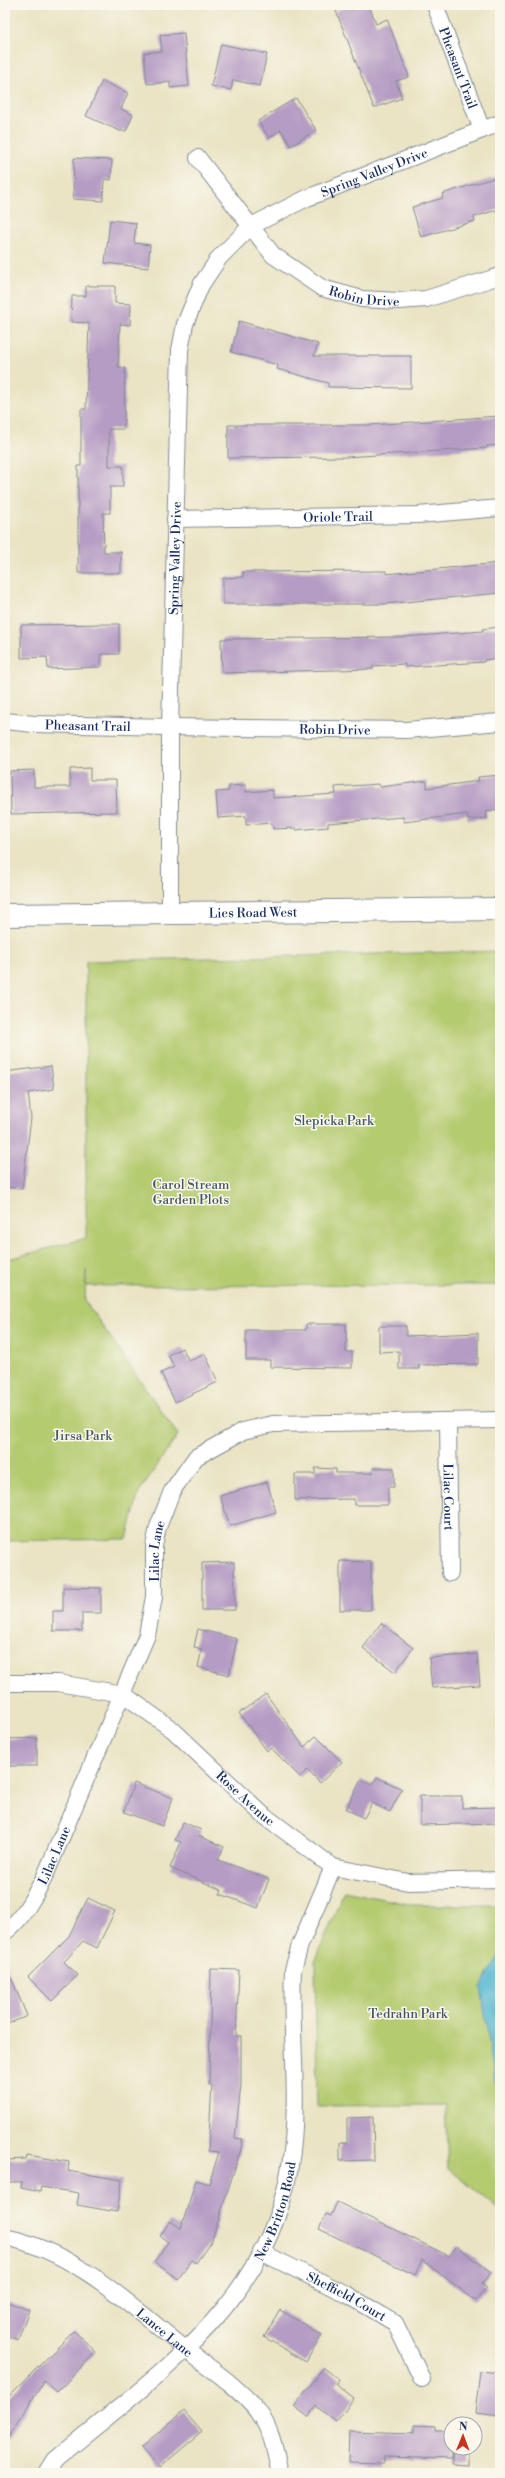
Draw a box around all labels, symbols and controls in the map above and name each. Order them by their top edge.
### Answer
street label: Pheasant Trail [435,25,480,111]
street label: Spring Valley Drive [319,145,431,201]
street label: Robin Drive [327,283,400,310]
street label: Spring Valley Drive [166,501,185,615]
street label: Oriole Trail [303,509,373,526]
street label: Pheasant Trail [45,717,131,735]
street label: Robin Drive [299,722,371,739]
street label: Lies Road West [209,904,298,922]
park label: Slepicka Park [294,1113,375,1129]
park label: Carol Stream Garden Plots [153,1177,230,1208]
park label: Jirsa Park [53,1428,113,1444]
street label: Lilac Court [440,1463,456,1531]
street label: Lilac Lane [146,1518,169,1582]
street label: Rose Avenue [212,1768,278,1830]
street label: Lilac Lane [35,1823,74,1888]
park label: Tedrahn Park [368,2006,449,2022]
street label: New Britton Road [251,2160,300,2264]
street label: Sheffield Court [304,2269,389,2325]
street label: Lance Lane [133,2305,196,2361]
north arrow [443,2416,483,2456]
text: N [459,2420,468,2434]

